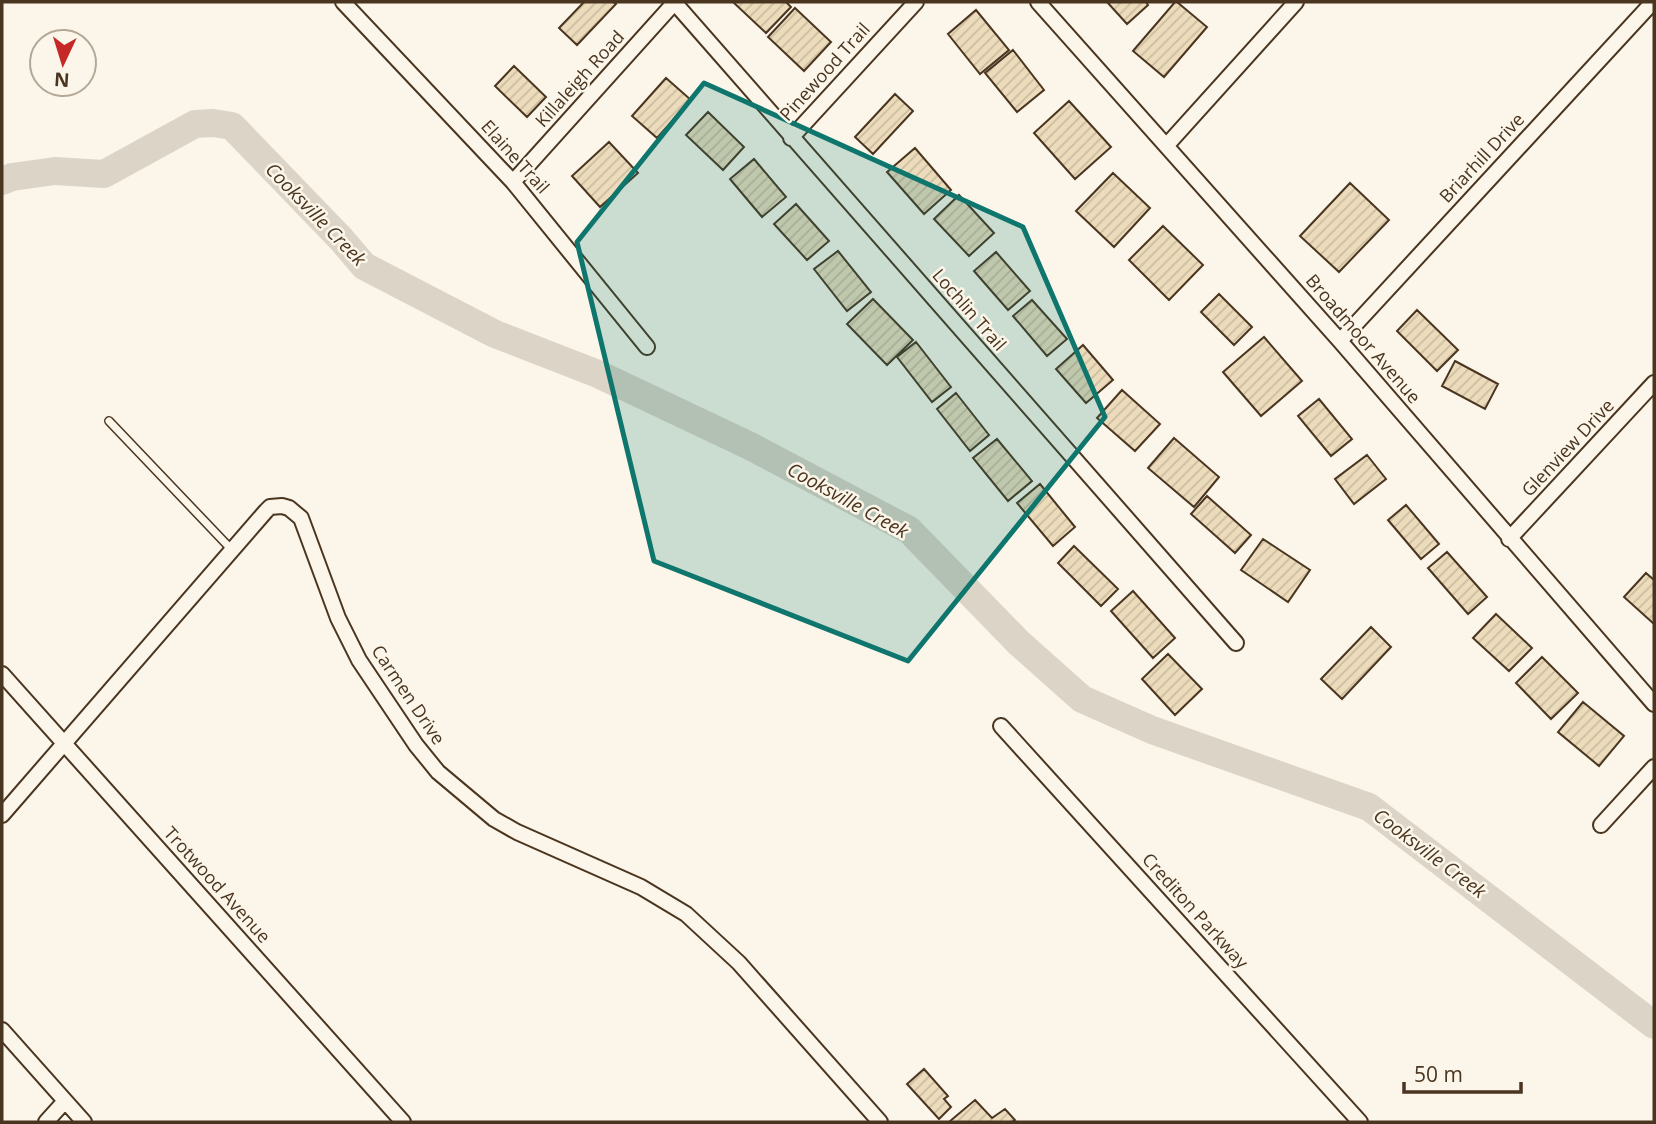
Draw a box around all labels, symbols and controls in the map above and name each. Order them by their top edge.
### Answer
street label: Pinewood Trail [774,17,875,125]
street label: Killaleigh Road [529,25,629,132]
north arrow [28,28,98,98]
text: N [53,66,70,93]
street label: Briarhill Drive [1434,107,1529,207]
street label: Elaine Trail [476,114,555,198]
water label: Cooksville Creek [260,157,373,272]
street label: Lochlin Trail [928,263,1012,355]
street label: Broadmoor Avenue [1301,269,1427,408]
street label: Glenview Drive [1516,393,1619,501]
water label: Cooksville Creek [783,456,914,544]
street label: Carmen Drive [367,640,451,749]
water label: Cooksville Creek [1368,802,1492,904]
street label: Trotwood Avenue [159,821,276,948]
street label: Crediton Parkway [1137,847,1255,974]
scale bar [1404,1050,1521,1094]
text: 50 m [1414,1060,1463,1088]

